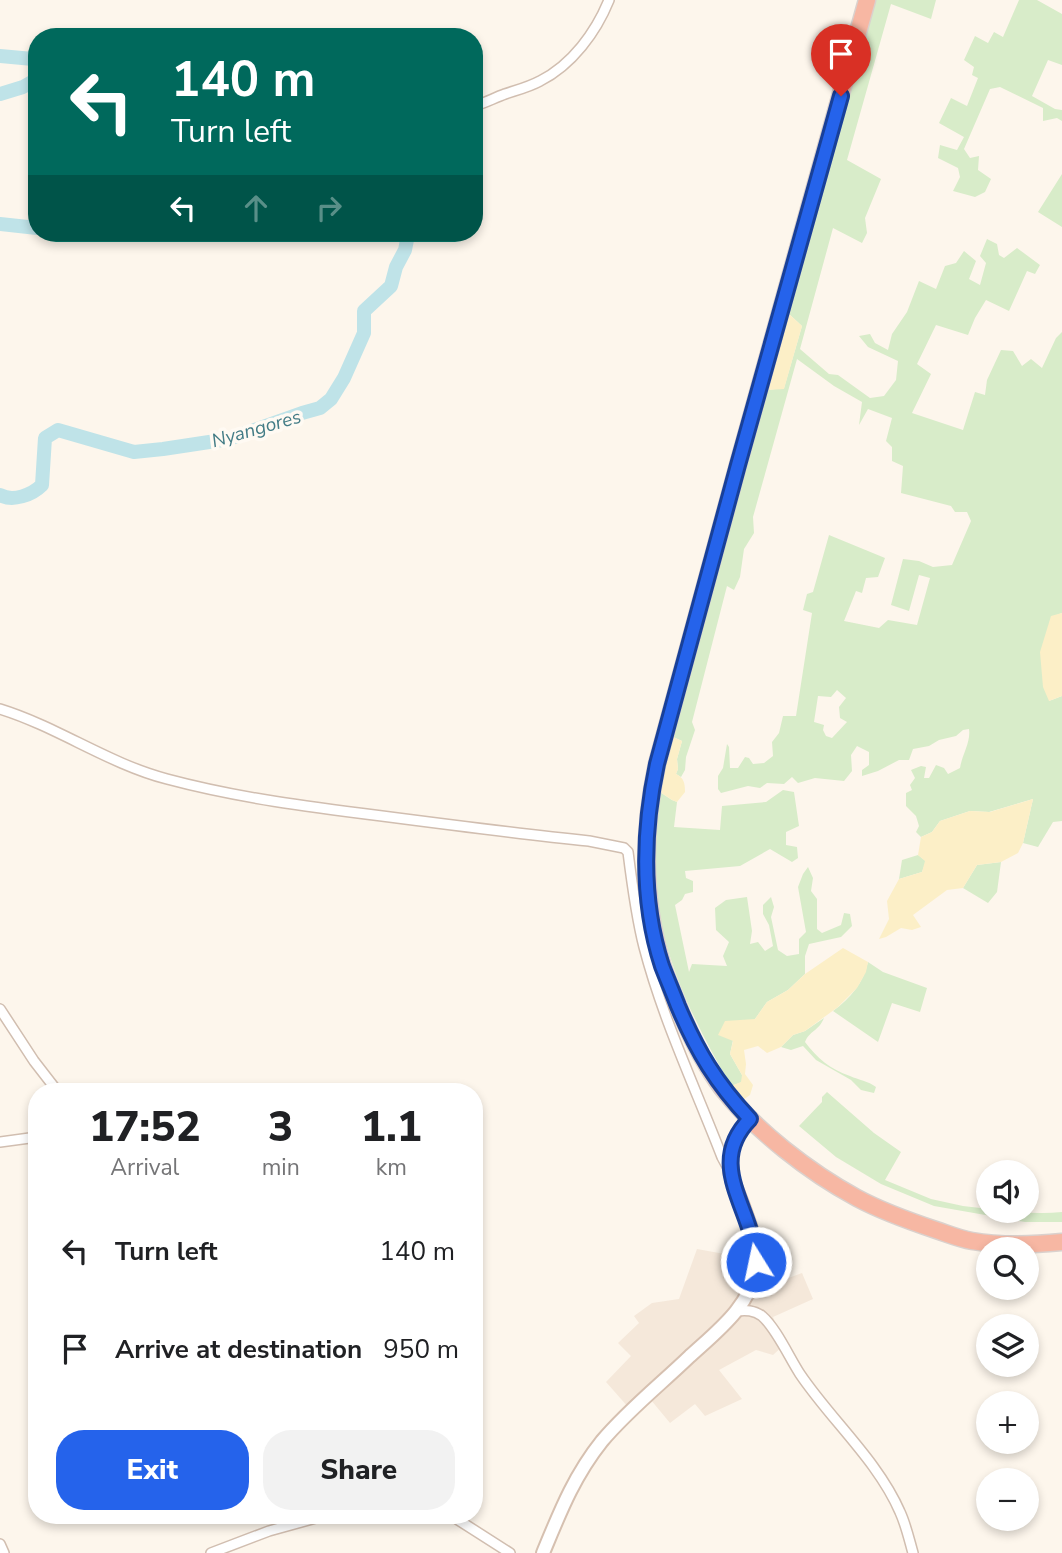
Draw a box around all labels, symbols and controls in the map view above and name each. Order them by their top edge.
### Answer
pin [811,24,871,96]
icon: arrive [822,35,860,73]
text: 140 m [171,46,315,113]
icon: left [56,56,147,147]
text: Turn left [171,110,291,153]
icon: left [164,189,202,227]
icon: ahead [237,189,275,227]
icon: right [310,189,348,227]
water label: Nyangores [208,404,304,454]
text: 17:52 [89,1099,201,1156]
text: 3 [268,1099,293,1156]
text: 1.1 [361,1099,422,1156]
text: Arrival [110,1152,179,1183]
text: min [262,1152,300,1183]
text: km [376,1152,407,1183]
map controls [976,1160,1039,1531]
button: sound [976,1160,1039,1223]
position arrow [719,1225,793,1299]
icon: left [56,1232,94,1270]
text: Turn left [115,1234,218,1269]
text: 140 m [379,1234,455,1269]
button: search [976,1237,1039,1300]
button: layers [976,1314,1039,1377]
icon: arrive [56,1330,94,1368]
text: Arrive at destination [115,1332,362,1367]
text: 950 m [383,1332,459,1367]
button: + [976,1391,1039,1454]
button: Exit [56,1430,249,1510]
button: Share [263,1430,455,1510]
button: − [976,1468,1039,1531]

